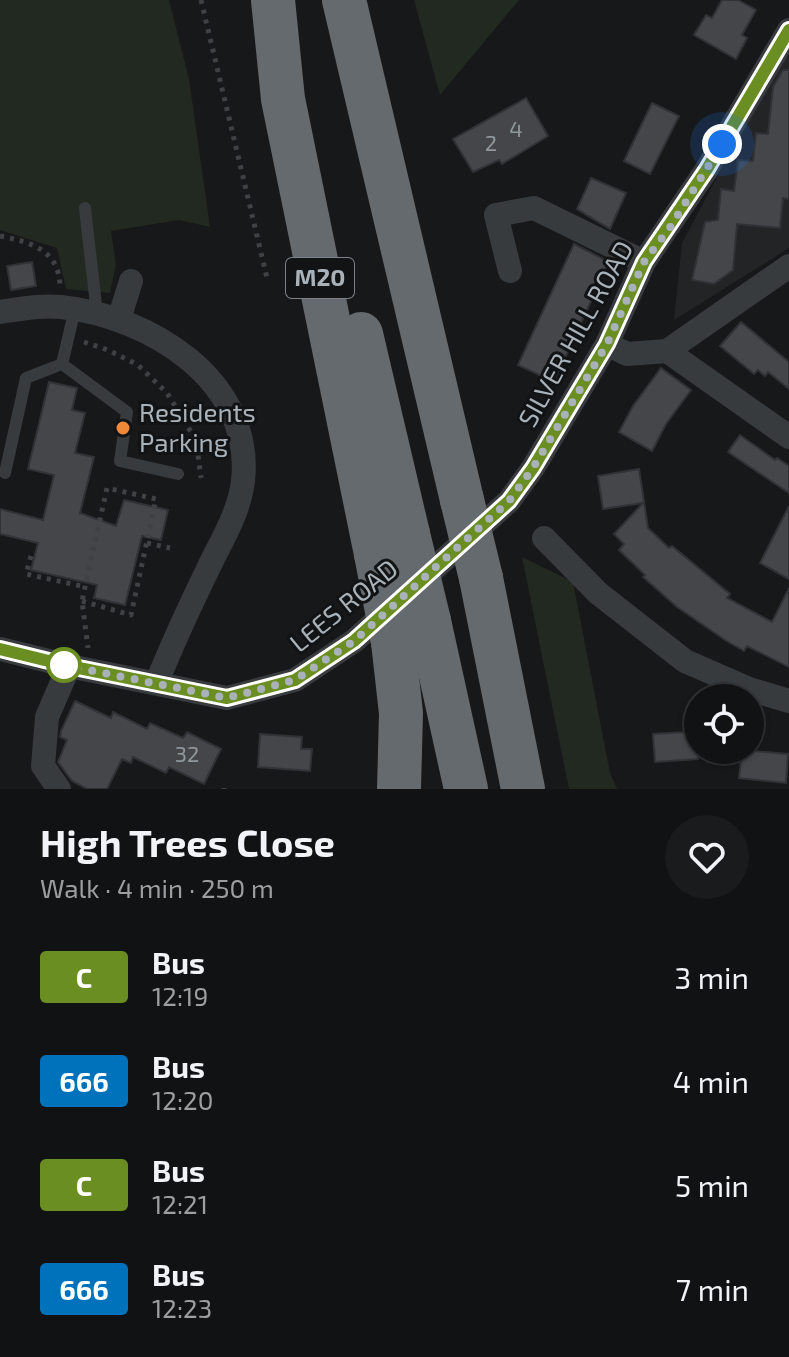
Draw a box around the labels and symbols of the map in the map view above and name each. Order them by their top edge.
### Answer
house number: 4 [509,115,523,141]
your location [702,124,742,164]
house number: 2 [485,129,497,155]
street label: SILVER HILL ROAD [511,235,639,432]
road number: M20 [286,258,354,298]
place label: Residents Parking [139,396,256,457]
marker: Residents Parking [114,419,132,437]
street label: LEES ROAD [283,552,403,658]
unlabelled marker [47,648,81,682]
house number: 32 [175,740,199,766]

